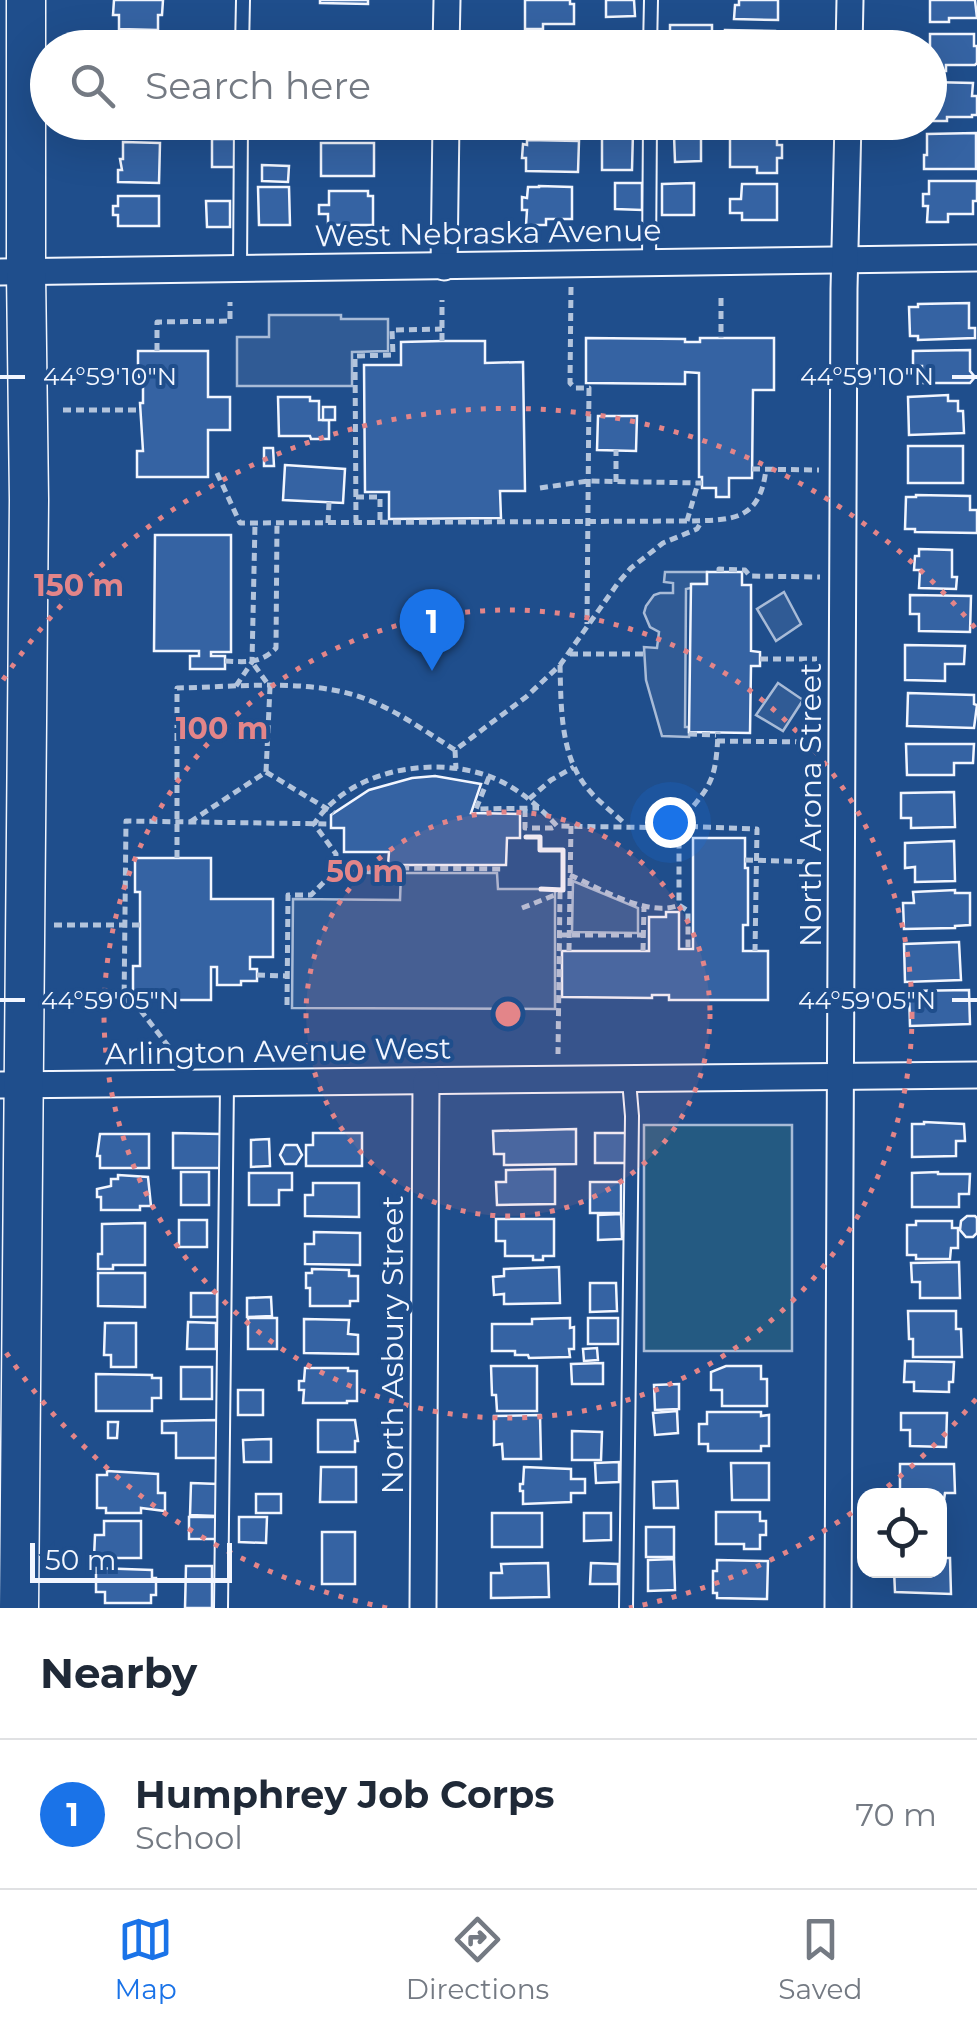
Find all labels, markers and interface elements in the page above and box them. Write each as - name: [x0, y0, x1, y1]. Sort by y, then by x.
- search box: [30, 30, 947, 140]
- icon: search: [65, 58, 120, 113]
- text: Search here: [145, 62, 371, 109]
- street label: West Nebraska Avenue: [314, 211, 662, 255]
- text: 44°59'10"N: [43, 361, 177, 391]
- text: 44°59'10"N: [800, 361, 934, 391]
- text: 150 m: [34, 567, 124, 604]
- pin: 1: [400, 588, 464, 671]
- street label: North Arona Street: [792, 663, 829, 947]
- text: 100 m: [176, 710, 268, 747]
- your location: [645, 797, 696, 848]
- text: 50 m: [326, 853, 404, 890]
- text: 44°59'05"N: [41, 985, 179, 1015]
- text: 44°59'05"N: [798, 985, 936, 1015]
- centre of rings: [490, 996, 526, 1032]
- street label: Arlington Avenue West: [104, 1029, 452, 1073]
- street label: North Asbury Street: [374, 1195, 411, 1495]
- map controls: [857, 1488, 947, 1578]
- button: locate: [857, 1488, 947, 1578]
- scale bar: [30, 1538, 232, 1582]
- text: 50 m: [45, 1543, 116, 1577]
- text: Nearby: [40, 1647, 197, 1699]
- text: Humphrey Job Corps: [135, 1771, 554, 1818]
- text: 1: [66, 1795, 79, 1834]
- text: 70 m: [855, 1795, 937, 1834]
- text: School: [135, 1818, 243, 1857]
- tab: Map: [115, 1912, 177, 2006]
- tab: Directions: [406, 1912, 549, 2006]
- tab: Saved: [778, 1912, 862, 2006]

